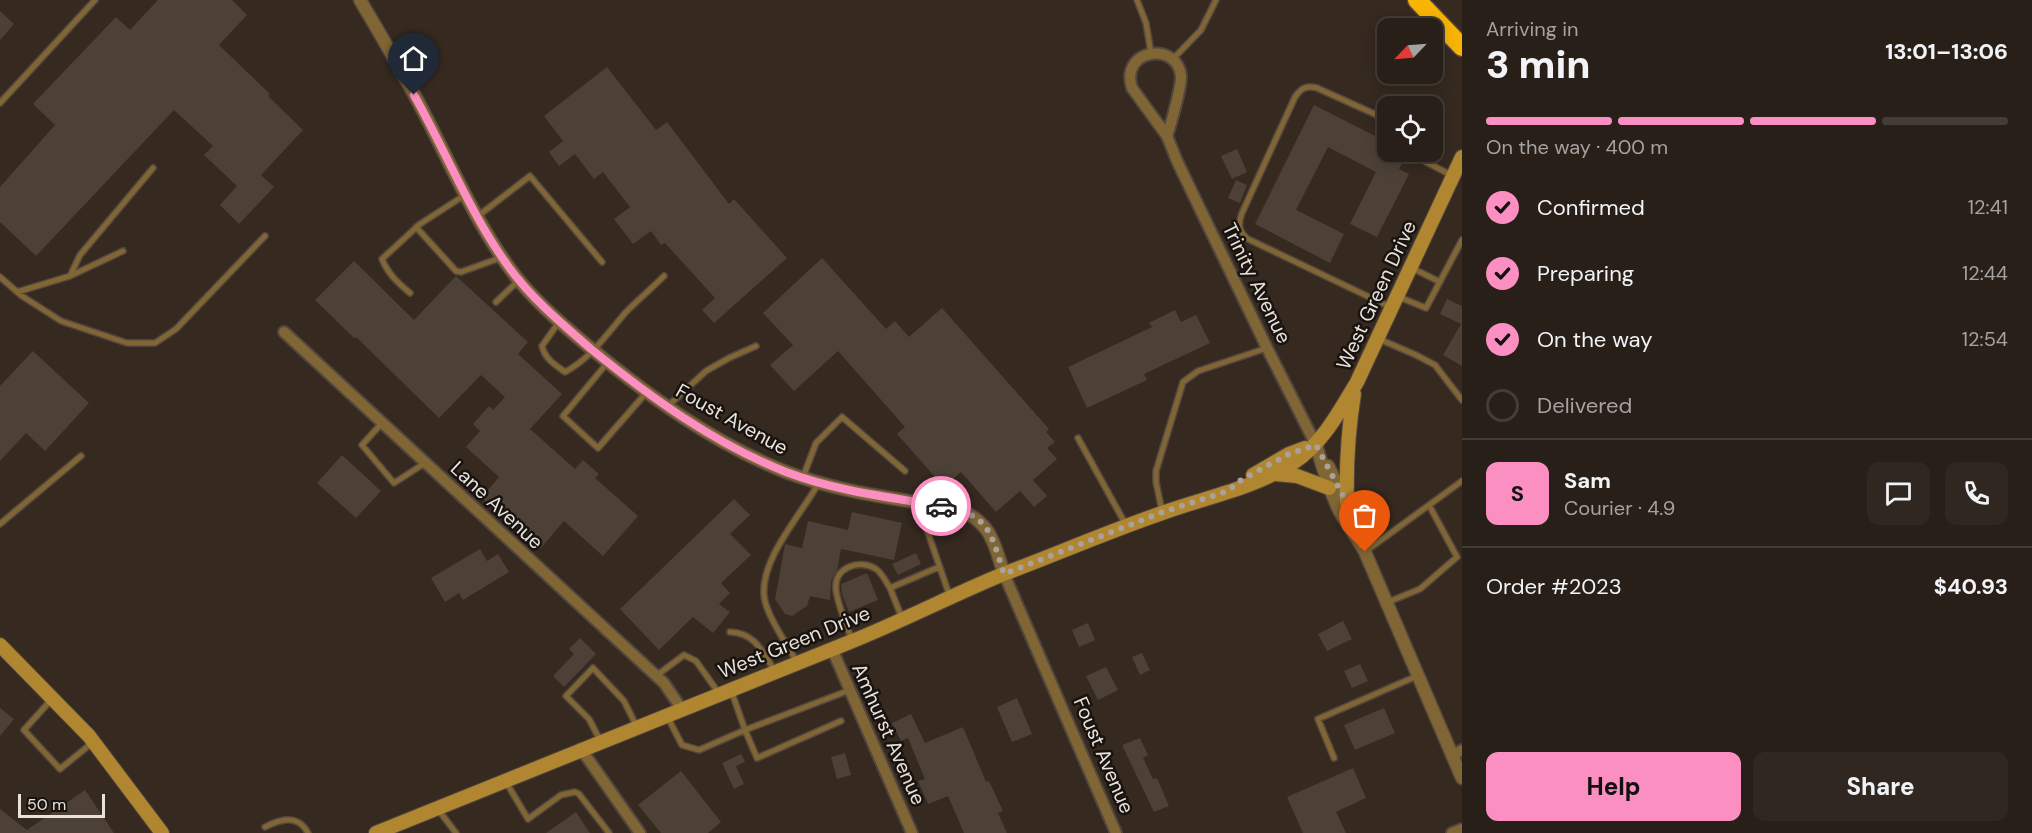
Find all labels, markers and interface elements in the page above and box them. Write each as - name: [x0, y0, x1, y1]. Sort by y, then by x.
- text: Arriving in: [1486, 16, 1578, 42]
- north arrow: [1377, 18, 1443, 84]
- map controls: [1377, 18, 1443, 162]
- pin: [388, 33, 439, 95]
- text: 13:01–13:06: [1885, 37, 2008, 66]
- text: 3 min: [1486, 39, 1591, 90]
- icon: home: [397, 42, 430, 75]
- button: locate: [1377, 96, 1443, 162]
- text: On the way · 400 m: [1486, 134, 1668, 160]
- icon: check: [1486, 191, 1519, 224]
- text: Confirmed: [1537, 193, 1645, 222]
- text: 12:41: [1968, 194, 2008, 220]
- street label: West Green Drive: [1330, 216, 1422, 374]
- street label: Trinity Avenue: [1217, 219, 1297, 347]
- icon: check: [1486, 257, 1519, 290]
- text: Preparing: [1537, 259, 1634, 288]
- text: 12:44: [1962, 260, 2008, 286]
- icon: check: [1486, 323, 1519, 356]
- text: On the way: [1537, 325, 1652, 354]
- text: 12:54: [1962, 326, 2008, 352]
- street label: Foust Avenue: [671, 377, 793, 461]
- text: Delivered: [1537, 391, 1632, 420]
- street label: Lane Avenue: [445, 455, 549, 555]
- button: chat: [1867, 462, 1930, 525]
- button: phone: [1945, 462, 2008, 525]
- text: Sam: [1564, 466, 1611, 495]
- courier: [911, 476, 971, 536]
- text: S: [1511, 479, 1524, 508]
- icon: car: [925, 490, 958, 523]
- pin: [1339, 490, 1390, 552]
- text: Courier · 4.9: [1564, 495, 1675, 521]
- icon: bag: [1348, 499, 1381, 532]
- text: Order #2023: [1486, 572, 1622, 601]
- text: $40.93: [1934, 572, 2008, 601]
- street label: West Green Drive: [714, 600, 874, 684]
- street label: Amhurst Avenue: [846, 659, 932, 809]
- street label: Foust Avenue: [1068, 693, 1140, 817]
- button: Help: [1486, 752, 1741, 821]
- button: Share: [1753, 752, 2008, 821]
- scale bar: [18, 791, 105, 818]
- text: 50 m: [27, 794, 66, 815]

